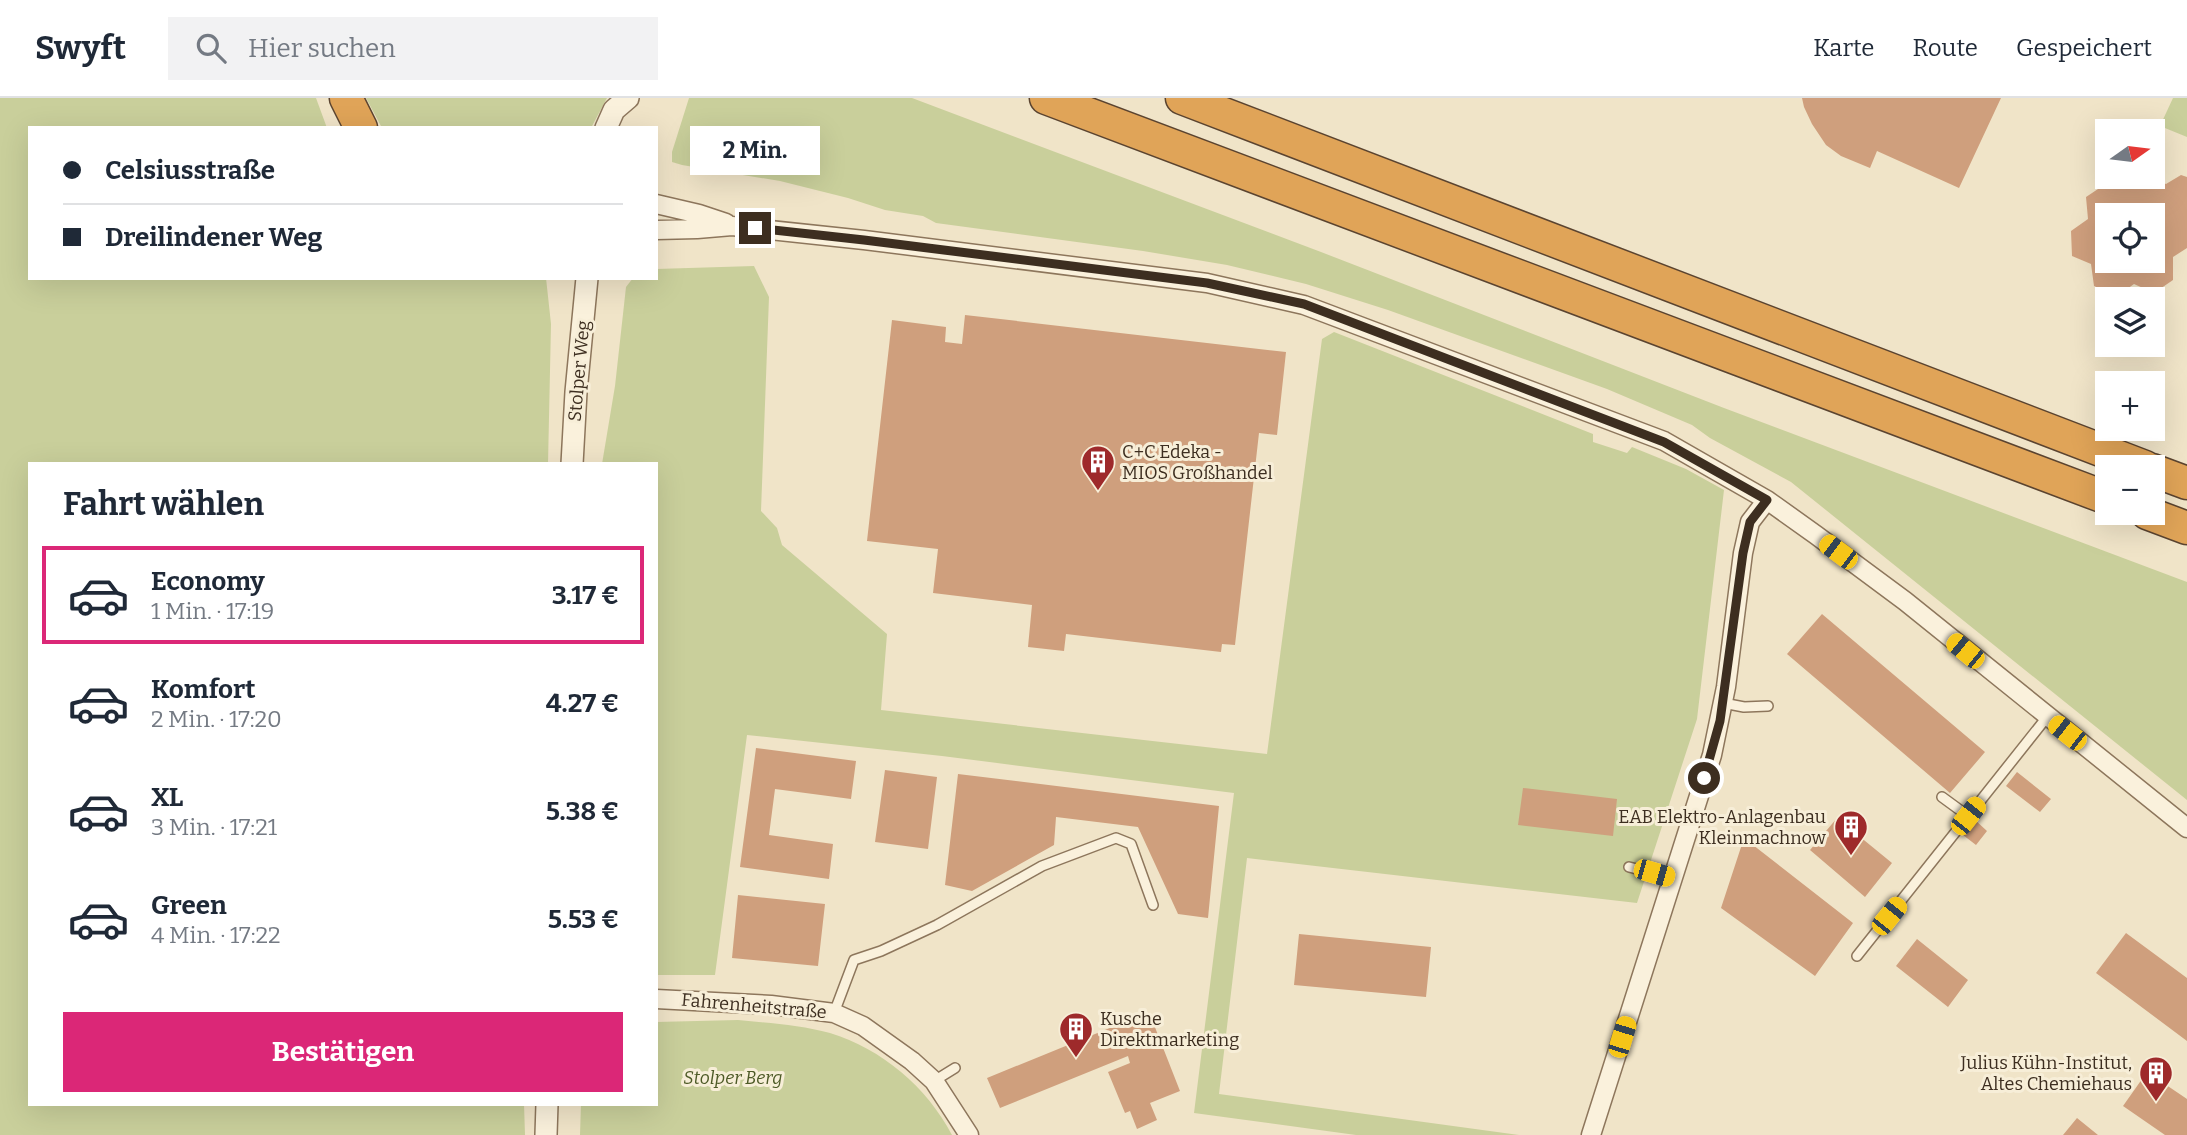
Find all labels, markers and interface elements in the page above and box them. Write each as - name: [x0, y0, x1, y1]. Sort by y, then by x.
- search box: [168, 17, 658, 80]
- text: Swyft: [35, 28, 126, 68]
- icon: search: [192, 29, 230, 67]
- text: Hier suchen: [248, 33, 396, 64]
- text: Karte: [1813, 34, 1875, 62]
- text: Route: [1913, 34, 1978, 62]
- text: Gespeichert: [2016, 34, 2152, 62]
- north arrow: [2095, 119, 2165, 189]
- map controls: [2095, 119, 2165, 525]
- callout: 2 Min.: [690, 127, 820, 176]
- text: 2 Min.: [723, 136, 787, 164]
- text: Celsiusstraße: [105, 155, 275, 186]
- button: locate: [2095, 203, 2165, 273]
- route end: [739, 212, 771, 244]
- text: Dreilindener Weg: [105, 222, 322, 253]
- button: layers: [2095, 287, 2165, 357]
- street label: Stolper Weg: [564, 319, 594, 423]
- button: +: [2095, 371, 2165, 441]
- place label: C+C Edeka - MIOS Großhandel: [1122, 441, 1273, 484]
- building icon: C+C Edeka - MIOS Großhandel: [1079, 443, 1117, 492]
- button: −: [2095, 455, 2165, 525]
- text: Fahrt wählen: [63, 485, 264, 523]
- car: [1815, 531, 1862, 573]
- icon: car: [67, 564, 130, 627]
- text: Economy: [151, 566, 265, 597]
- text: 3.17 €: [552, 580, 619, 611]
- text: 1 Min. · 17:19: [151, 597, 274, 625]
- car: [1943, 630, 1988, 672]
- icon: car: [67, 672, 130, 735]
- text: Komfort: [151, 674, 256, 705]
- text: 4.27 €: [546, 688, 619, 719]
- text: 2 Min. · 17:20: [151, 705, 282, 733]
- car: [2044, 712, 2091, 754]
- route start: [1688, 762, 1720, 794]
- icon: car: [67, 780, 130, 843]
- text: XL: [151, 782, 183, 813]
- car: [1947, 793, 1990, 839]
- text: 5.38 €: [546, 796, 619, 827]
- place label: EAB Elektro-Anlagenbau Kleinmachnow: [1618, 806, 1827, 849]
- building icon: EAB Elektro-Anlagenbau Kleinmachnow: [1832, 808, 1870, 857]
- text: 3 Min. · 17:21: [151, 813, 277, 841]
- car: [1631, 857, 1678, 889]
- icon: car: [67, 888, 130, 951]
- text: Green: [151, 890, 227, 921]
- car: [1868, 893, 1911, 939]
- text: 5.53 €: [548, 904, 619, 935]
- text: 4 Min. · 17:22: [151, 921, 281, 949]
- street label: Fahrenheitstraße: [680, 989, 828, 1023]
- place label: Kusche Direktmarketing: [1100, 1008, 1239, 1051]
- building icon: Kusche Direktmarketing: [1057, 1010, 1095, 1059]
- button: Bestätigen: [63, 1012, 623, 1092]
- car: [1606, 1014, 1639, 1060]
- place label: Julius Kühn-Institut, Altes Chemiehaus: [1960, 1052, 2132, 1095]
- building icon: Julius Kühn-Institut, Altes Chemiehaus: [2137, 1054, 2175, 1103]
- park label: Stolper Berg: [683, 1067, 783, 1089]

